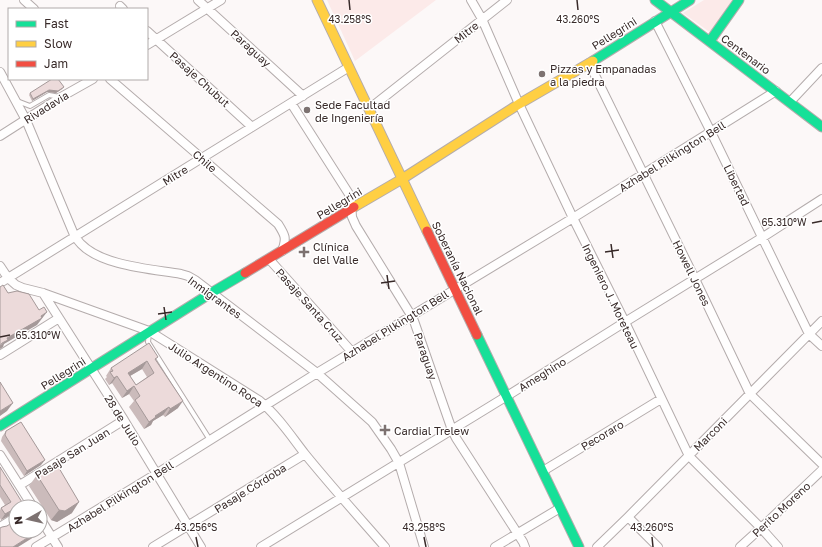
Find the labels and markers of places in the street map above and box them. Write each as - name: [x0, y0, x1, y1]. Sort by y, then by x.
- place label: Pizzas y Empanadas a la piedra: [550, 62, 657, 88]
- marker: Pizzas y Empanadas a la piedra: [537, 69, 547, 79]
- place label: Sede Facultad de Ingeniería: [315, 98, 390, 124]
- marker: Sede Facultad de Ingeniería: [302, 105, 312, 115]
- place label: Clínica del Valle: [313, 240, 359, 266]
- marker: Clínica del Valle: [298, 246, 310, 258]
- marker: Cardial Trelew: [379, 424, 391, 436]
- place label: Cardial Trelew: [394, 424, 469, 437]

